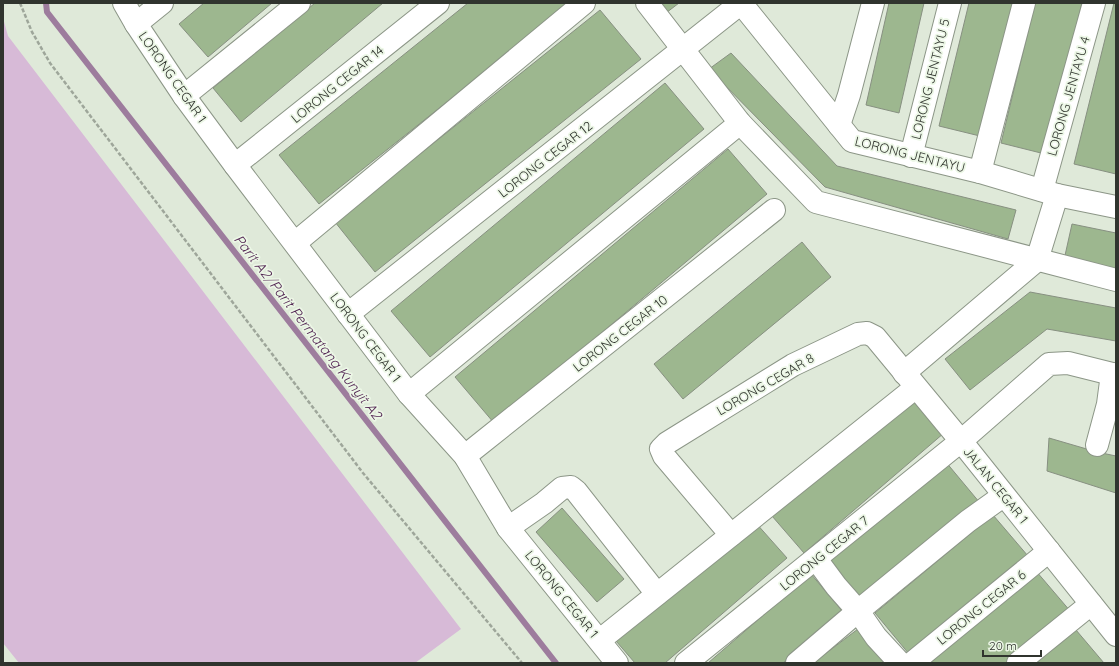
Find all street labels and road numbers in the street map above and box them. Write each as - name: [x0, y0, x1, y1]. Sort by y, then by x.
- street label: LORONG JENTAYU 5: [907, 17, 953, 141]
- street label: LORONG CEGAR 1: [136, 28, 210, 126]
- street label: LORONG JENTAYU 4: [1043, 34, 1093, 158]
- street label: LORONG CEGAR 14: [288, 42, 387, 126]
- street label: LORONG CEGAR 12: [495, 117, 595, 201]
- street label: LORONG JENTAYU: [853, 133, 967, 175]
- street label: LORONG CEGAR 1: [327, 289, 405, 385]
- street label: LORONG CEGAR 10: [570, 291, 671, 375]
- street label: LORONG CEGAR 8: [713, 350, 817, 418]
- street label: JALAN CEGAR 1: [960, 443, 1032, 527]
- street label: LORONG CEGAR 7: [776, 512, 872, 594]
- street label: LORONG CEGAR 1: [522, 547, 602, 641]
- street label: LORONG CEGAR 6: [933, 566, 1029, 648]

